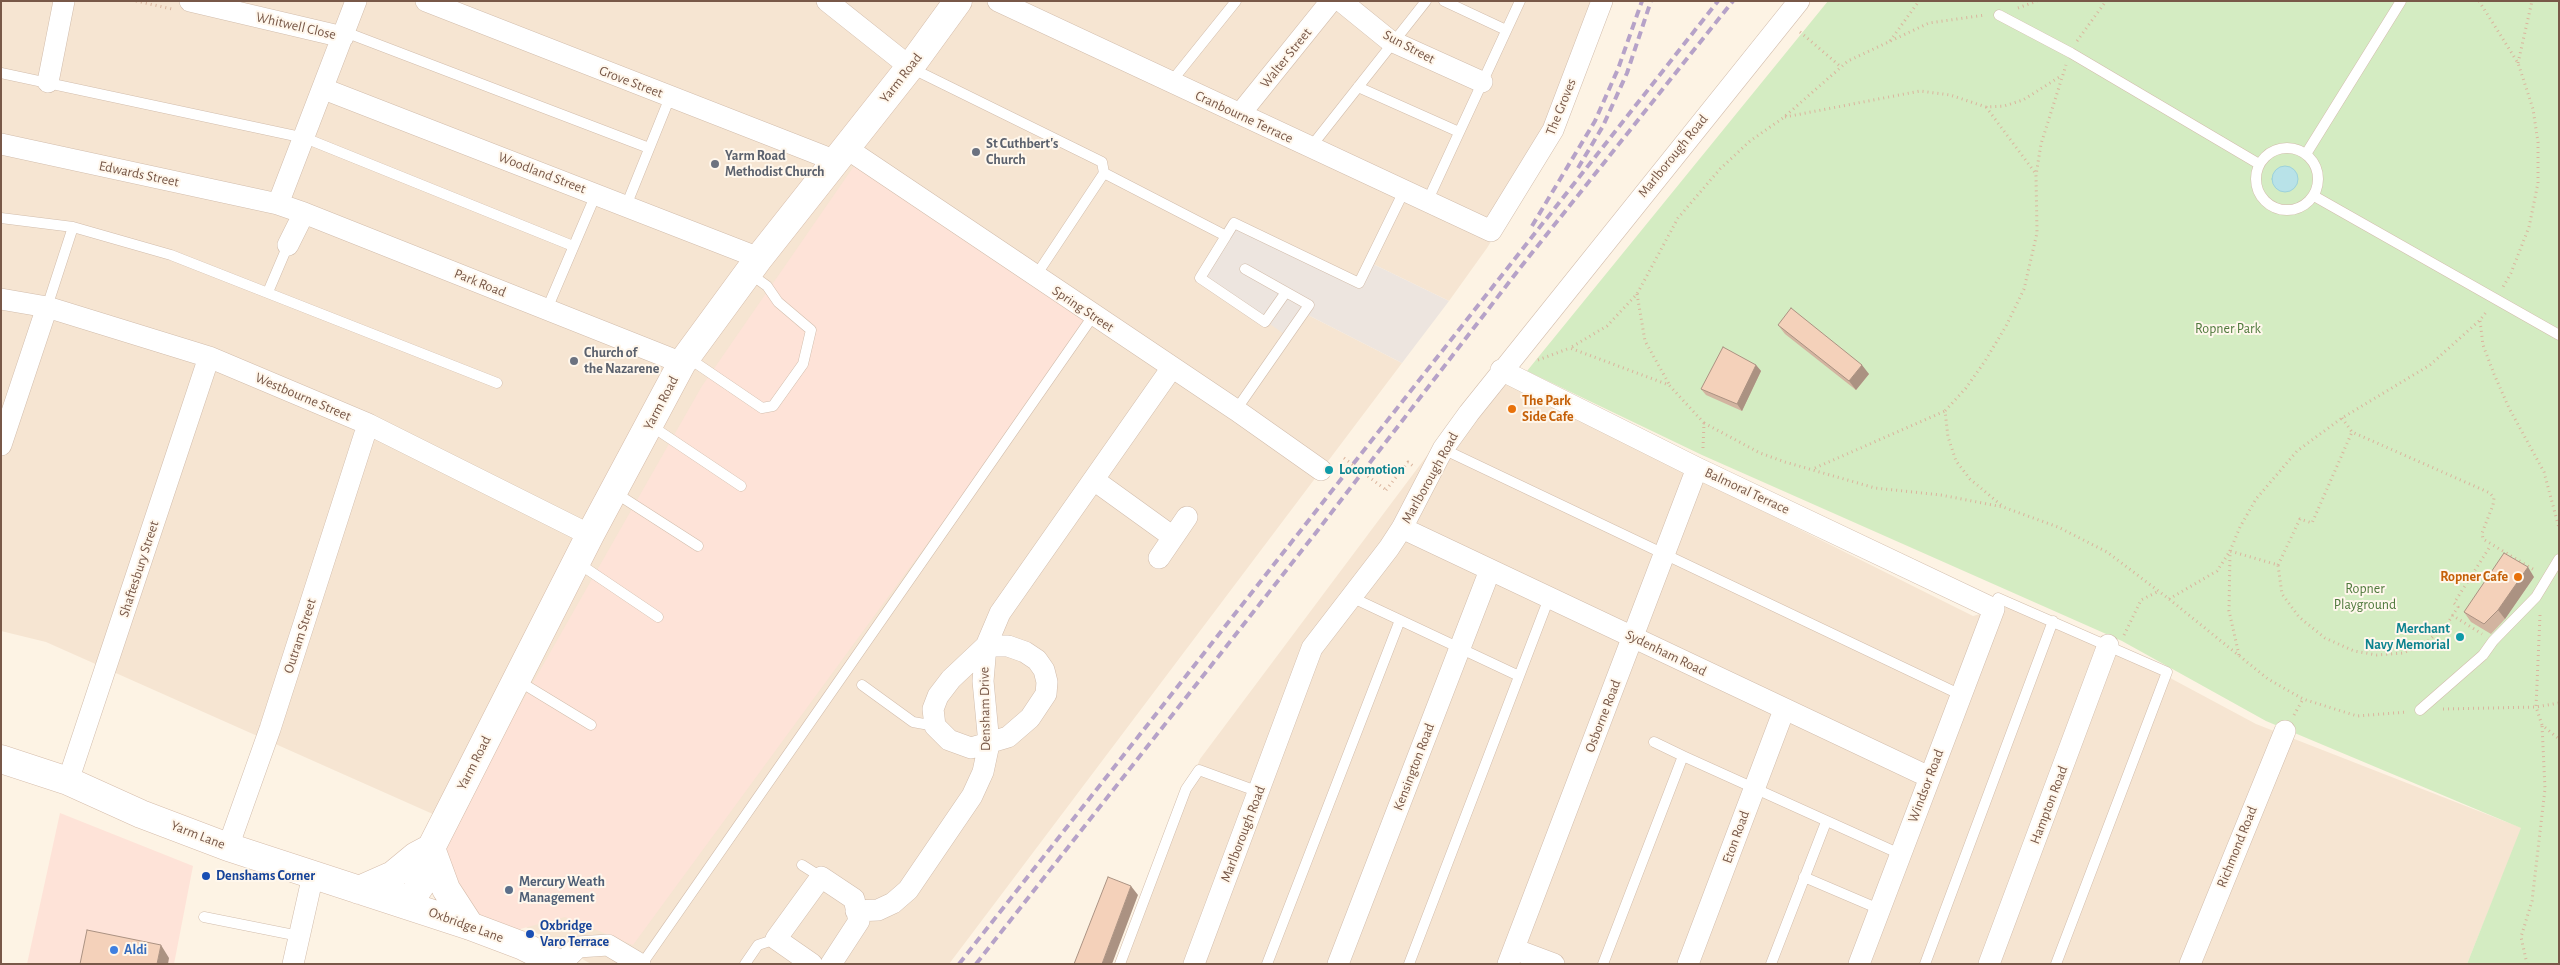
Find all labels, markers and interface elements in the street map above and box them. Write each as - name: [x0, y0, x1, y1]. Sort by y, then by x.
- street label: Whitwell Close: [254, 9, 338, 43]
- street label: Walter Street: [1257, 25, 1315, 91]
- street label: Sun Street: [1380, 26, 1438, 68]
- street label: Yarm Road: [876, 50, 926, 106]
- street label: Grove Street: [597, 62, 665, 102]
- street label: The Groves: [1542, 76, 1580, 138]
- street label: Cranbourne Terrace: [1192, 87, 1296, 147]
- street label: Marlborough Road: [1634, 111, 1712, 201]
- place label: St Cuthbert's Church: [986, 136, 1058, 168]
- marker: St Cuthbert's Church: [970, 146, 982, 158]
- place label: Yarm Road Methodist Church: [725, 148, 825, 180]
- street label: Woodland Street: [496, 149, 588, 197]
- street label: Edwards Street: [97, 157, 181, 191]
- marker: Yarm Road Methodist Church: [709, 158, 721, 170]
- street label: Park Road: [452, 265, 508, 301]
- street label: Spring Street: [1049, 282, 1117, 336]
- park label: Ropner Park: [2195, 321, 2261, 337]
- place label: Church of the Nazarene: [584, 345, 659, 378]
- marker: Church of the Nazarene: [568, 355, 580, 367]
- street label: Westbourne Street: [253, 369, 353, 425]
- street label: Yarm Road: [640, 373, 682, 433]
- place label: The Park Side Cafe: [1522, 393, 1574, 426]
- marker: The Park Side Cafe: [1506, 403, 1518, 415]
- street label: Marlborough Road: [1398, 429, 1462, 527]
- place label: Locomotion: [1339, 462, 1405, 478]
- marker: Locomotion: [1323, 464, 1335, 476]
- street label: Balmoral Terrace: [1702, 464, 1792, 518]
- street label: Shaftesbury Street: [115, 519, 163, 619]
- place label: Ropner Cafe: [2440, 569, 2508, 585]
- marker: Ropner Cafe: [2512, 571, 2524, 583]
- park label: Ropner Playground: [2334, 581, 2396, 614]
- street label: Outram Street: [280, 596, 320, 676]
- place label: Merchant Navy Memorial: [2365, 621, 2450, 654]
- street label: Sydenham Road: [1623, 626, 1709, 680]
- marker: Merchant Navy Memorial: [2454, 631, 2466, 643]
- street label: Densham Drive: [976, 667, 994, 751]
- street label: Osborne Road: [1581, 677, 1625, 755]
- street label: Kensington Road: [1390, 721, 1438, 813]
- street label: Yarm Road: [453, 733, 495, 793]
- street label: Windsor Road: [1904, 747, 1948, 825]
- street label: Hampton Road: [2026, 764, 2072, 846]
- street label: Marlborough Road: [1217, 783, 1269, 885]
- street label: Richmond Road: [2213, 804, 2261, 890]
- street label: Eton Road: [1719, 808, 1753, 866]
- street label: Yarm Lane: [169, 817, 227, 853]
- place label: Denshams Corner: [216, 868, 315, 884]
- marker: Denshams Corner: [200, 870, 212, 882]
- place label: Mercury Weath Management: [519, 874, 605, 906]
- marker: Mercury Weath Management: [503, 884, 515, 896]
- street label: Oxbridge Lane: [426, 904, 506, 946]
- place label: Oxbridge Varo Terrace: [540, 918, 609, 950]
- marker: Oxbridge Varo Terrace: [524, 928, 536, 940]
- place label: Aldi: [124, 942, 147, 958]
- marker: Aldi: [108, 944, 120, 956]

